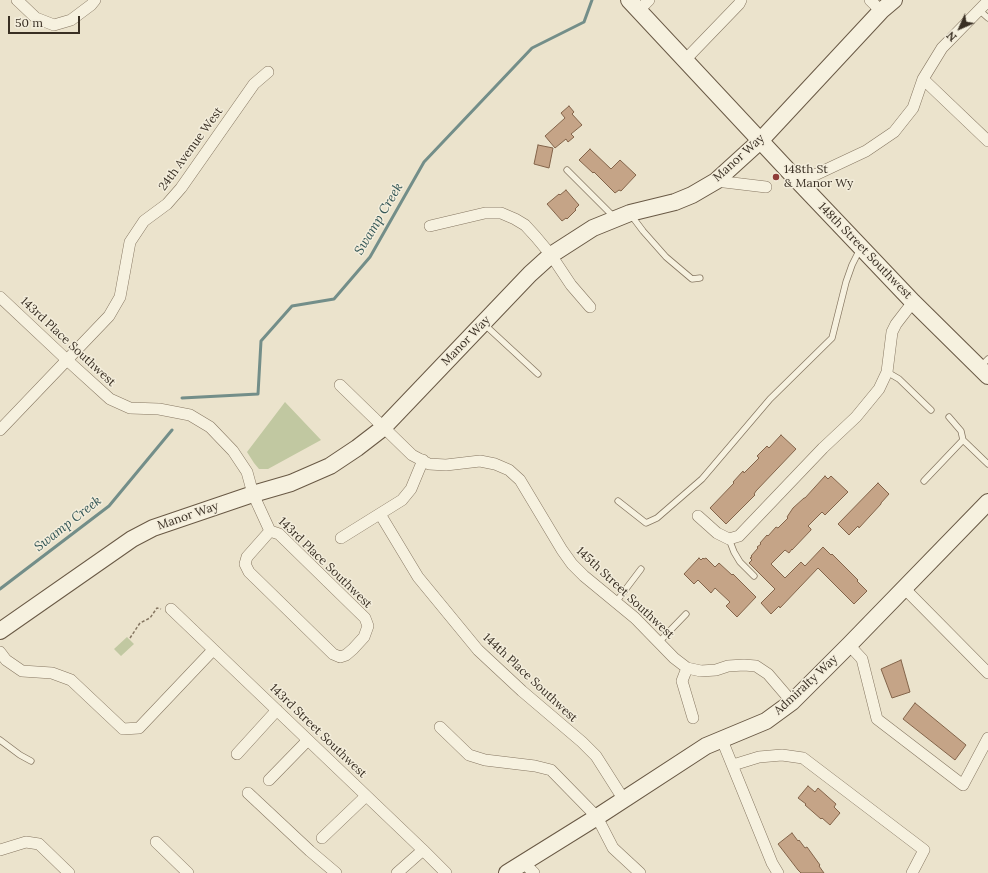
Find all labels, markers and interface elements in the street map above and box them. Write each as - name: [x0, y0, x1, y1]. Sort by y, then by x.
- scale bar: [10, 8, 82, 34]
- north arrow: [940, 8, 980, 48]
- text: 50 m: [15, 15, 43, 30]
- text: N: [944, 29, 959, 44]
- street label: 24th Avenue West: [156, 104, 226, 194]
- street label: Manor Way: [710, 131, 768, 185]
- place label: 148th St & Manor Wy: [784, 163, 853, 191]
- marker: 148th St & Manor Wy: [771, 172, 781, 182]
- water label: Swamp Creek: [351, 180, 407, 258]
- street label: 148th Street Southwest: [815, 200, 915, 302]
- street label: 143rd Place Southwest: [18, 294, 118, 390]
- street label: Manor Way: [439, 313, 493, 369]
- water label: Swamp Creek: [31, 493, 105, 555]
- street label: Manor Way: [156, 499, 220, 533]
- street label: 143rd Place Southwest: [275, 515, 375, 611]
- street label: 145th Street Southwest: [573, 544, 677, 642]
- street label: 144th Place Southwest: [480, 630, 580, 726]
- street label: Admiralty Way: [771, 652, 841, 718]
- street label: 143rd Street Southwest: [267, 681, 369, 781]

